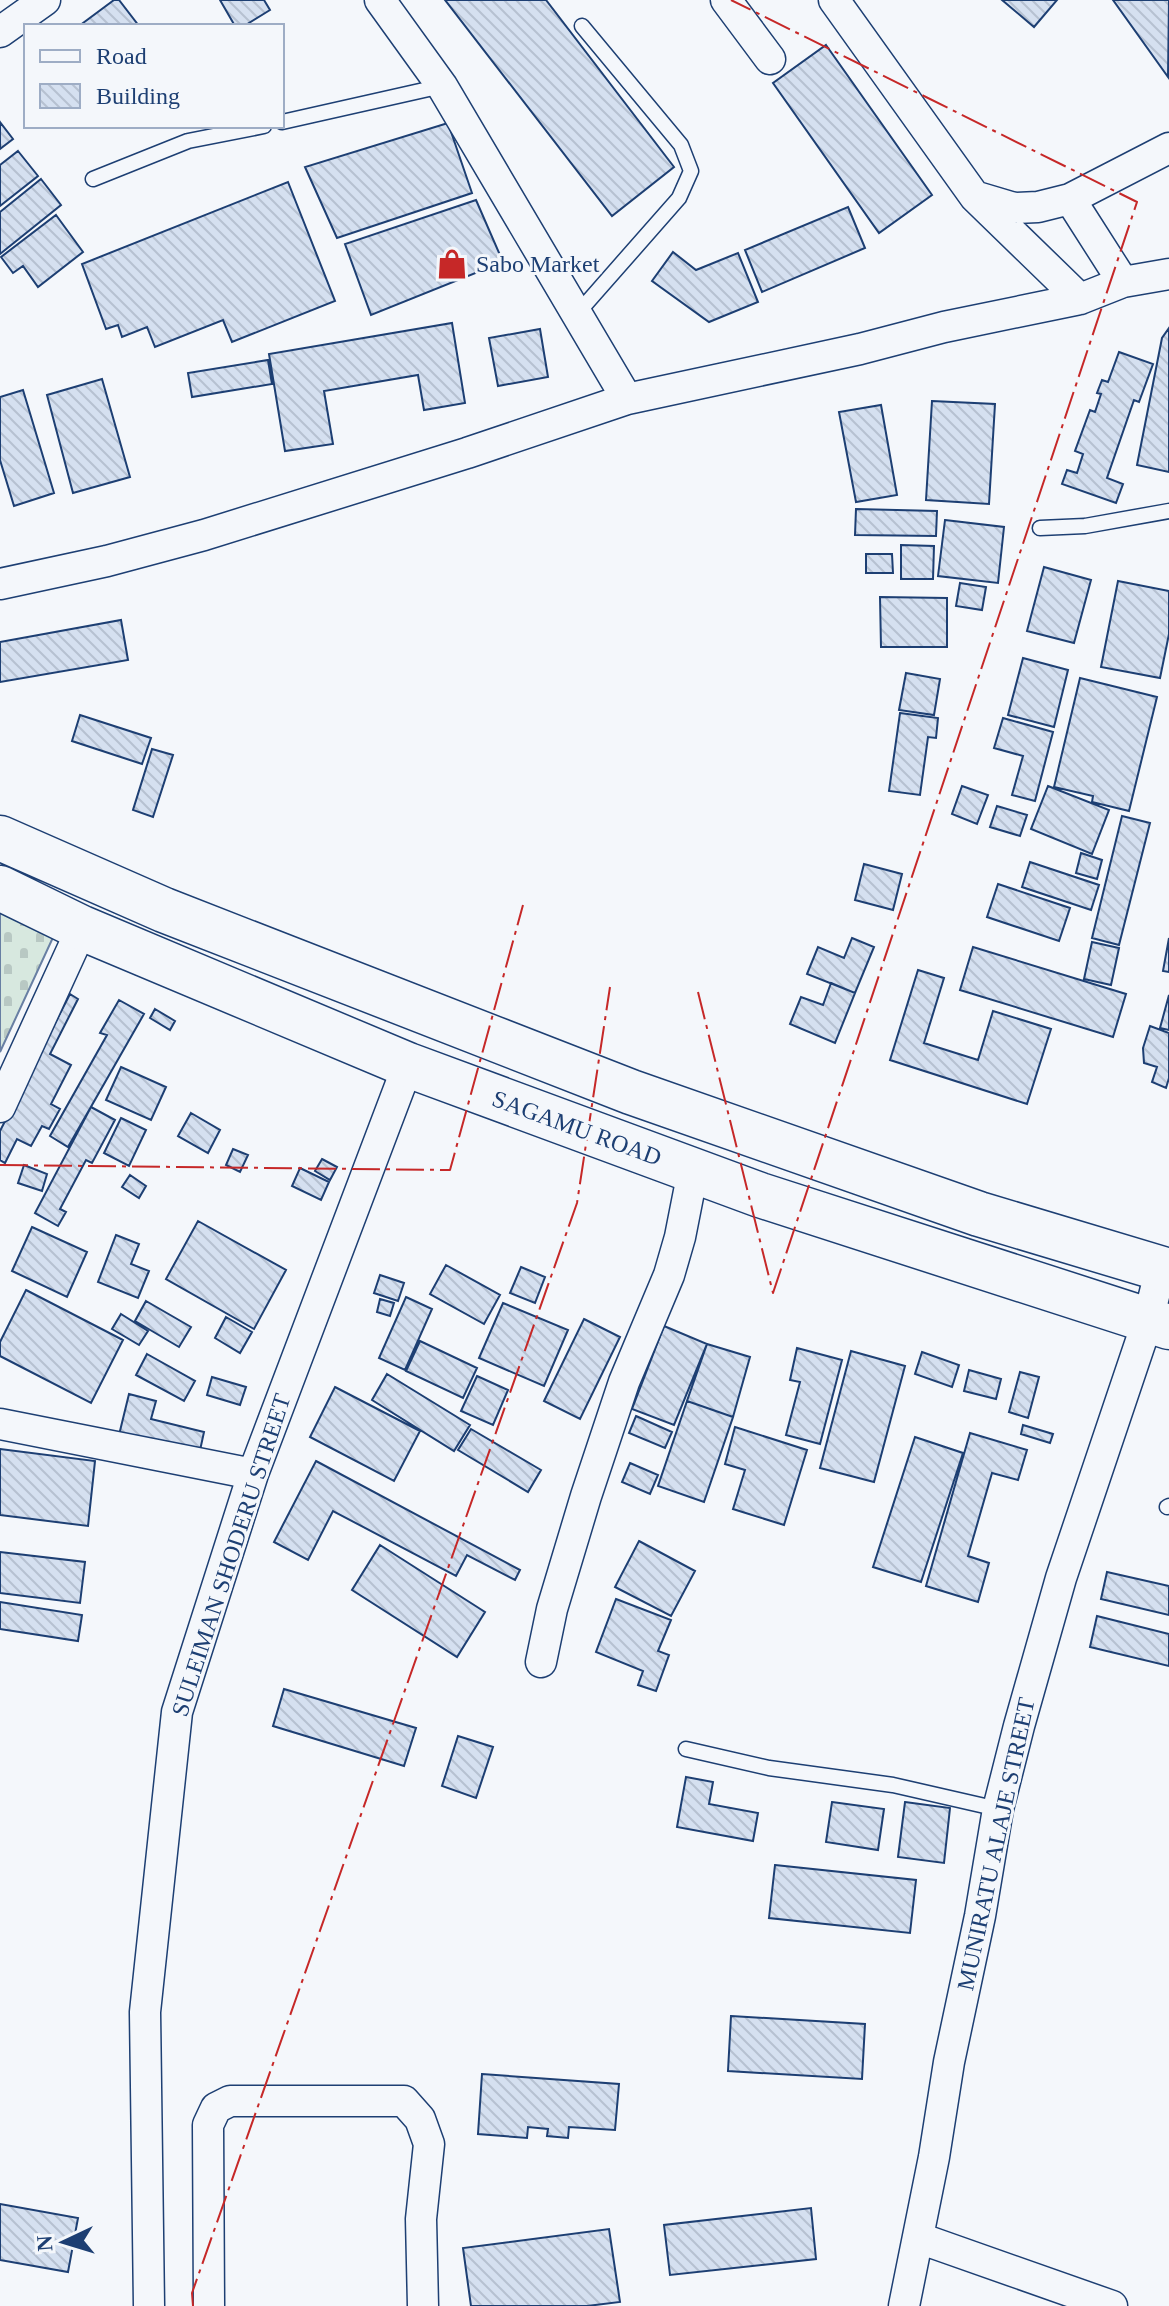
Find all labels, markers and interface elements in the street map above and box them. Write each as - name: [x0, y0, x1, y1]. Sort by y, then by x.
- legend: [24, 24, 284, 128]
- text: Road: [96, 43, 147, 69]
- text: Building: [96, 83, 180, 109]
- shop icon: Sabo Market: [435, 247, 469, 281]
- place label: Sabo Market: [476, 251, 600, 277]
- street label: SAGAMU ROAD: [489, 1085, 665, 1171]
- street label: SULEIMAN SHODERU STREET: [167, 1390, 296, 1719]
- street label: MUNIRATU ALAJE STREET: [952, 1695, 1040, 1993]
- north arrow: [24, 2202, 104, 2282]
- text: N: [32, 2234, 58, 2252]

